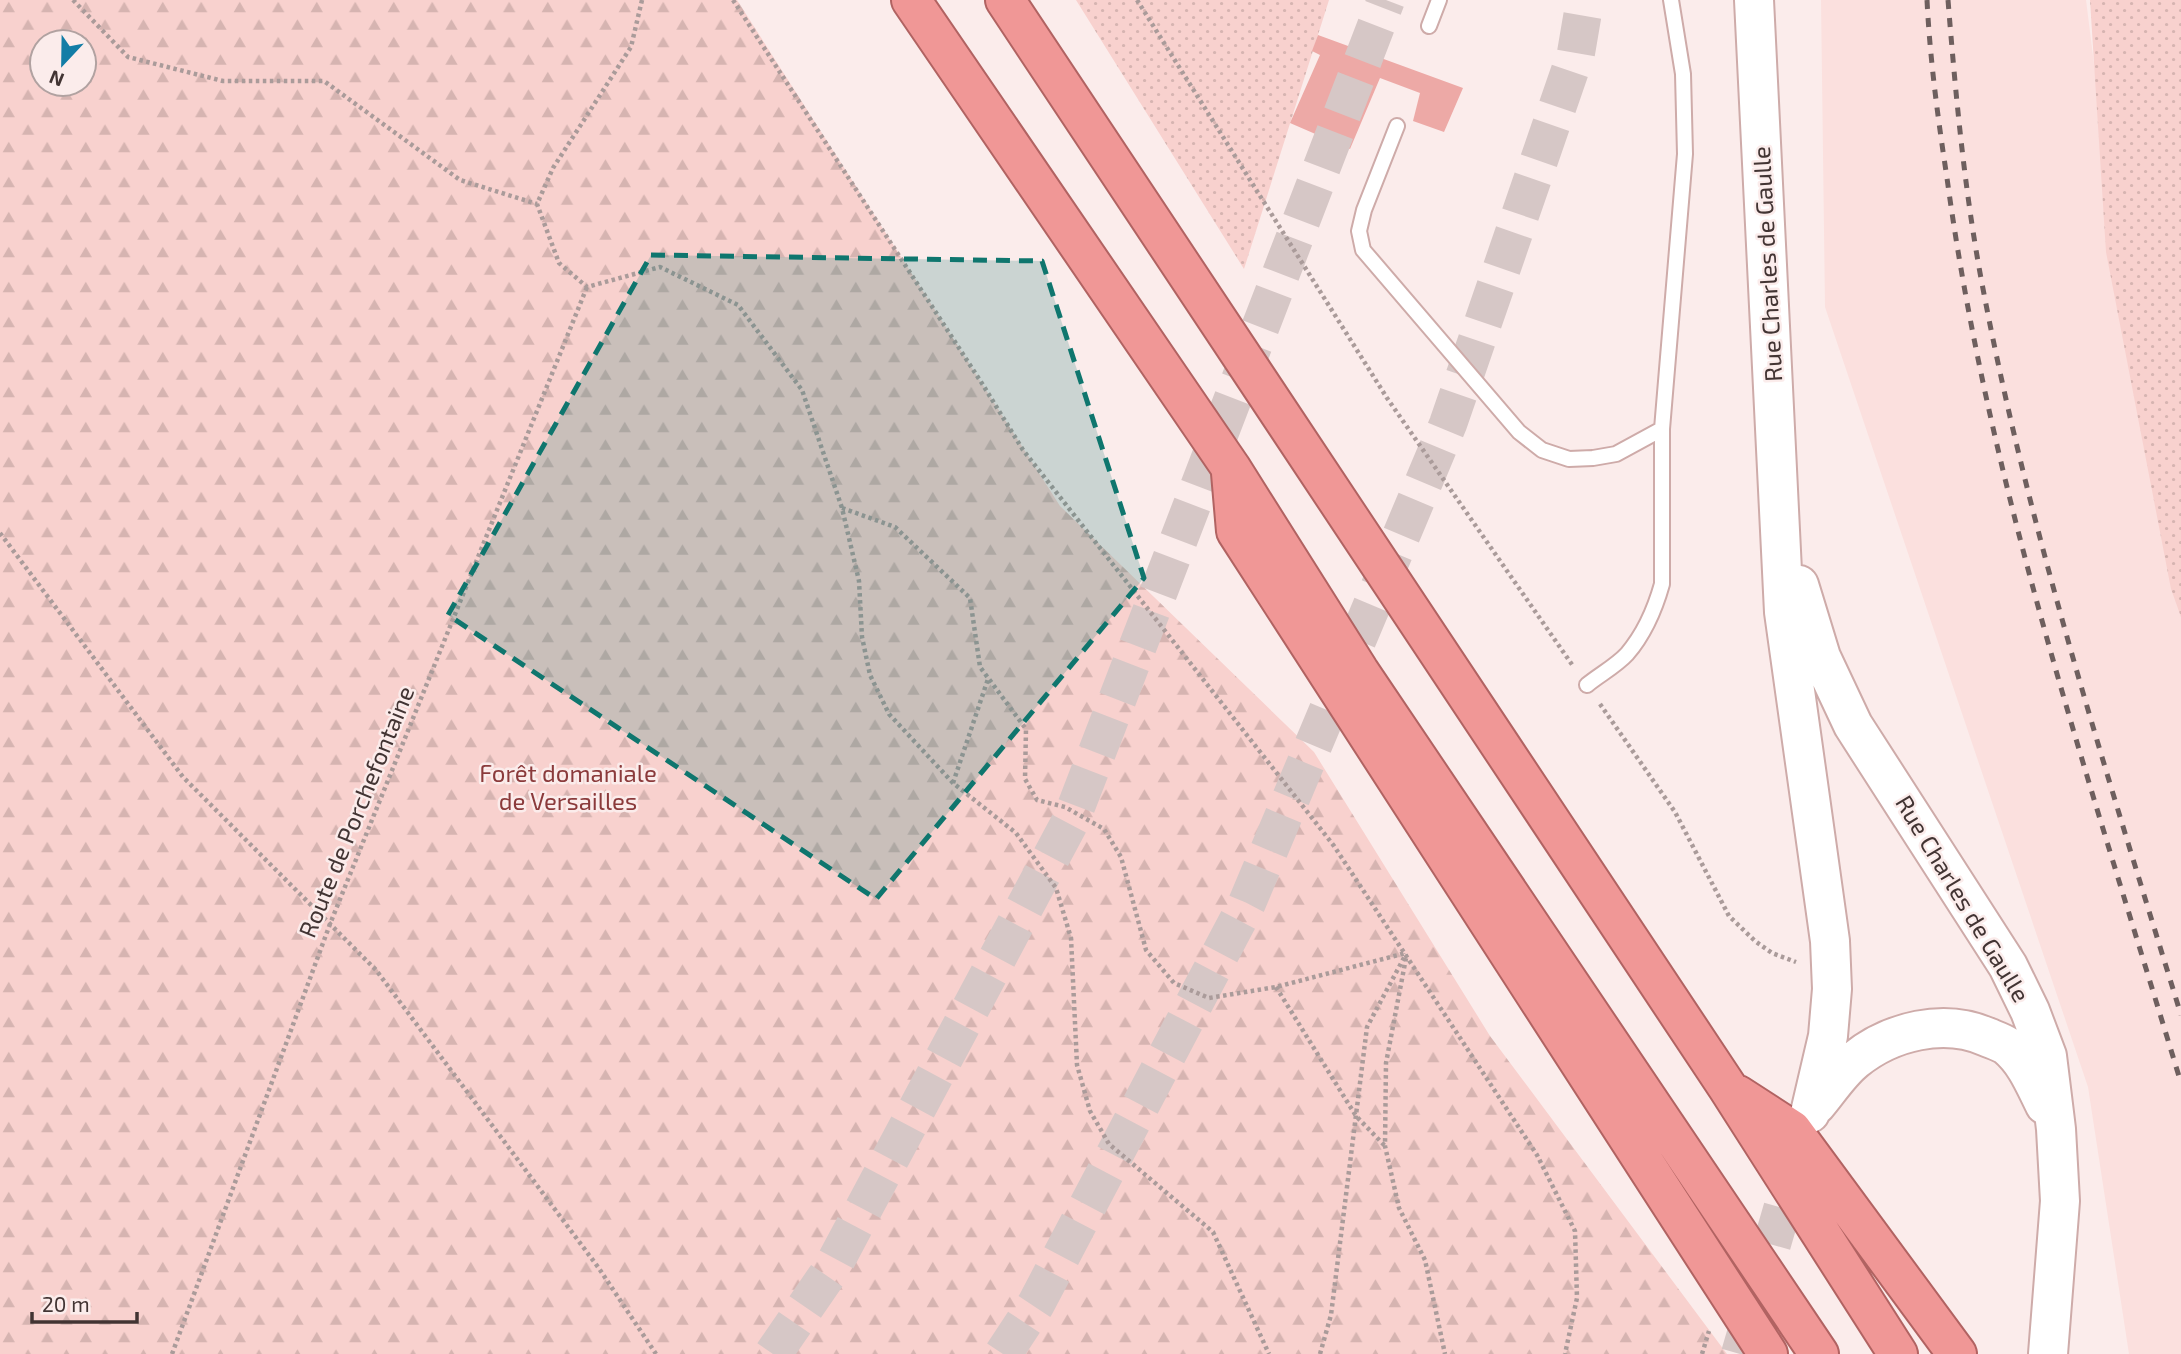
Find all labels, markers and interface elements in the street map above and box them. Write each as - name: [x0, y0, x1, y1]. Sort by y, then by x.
- north arrow: [28, 28, 98, 98]
- text: N: [46, 66, 67, 92]
- street label: Rue Charles de Gaulle: [1746, 146, 1787, 383]
- street label: Route de Porchefontaine: [292, 682, 419, 941]
- park label: Forêt domaniale de Versailles: [479, 758, 657, 815]
- street label: Rue Charles de Gaulle: [1890, 790, 2036, 1007]
- scale bar: [32, 1280, 136, 1324]
- text: 20 m: [42, 1291, 90, 1316]

